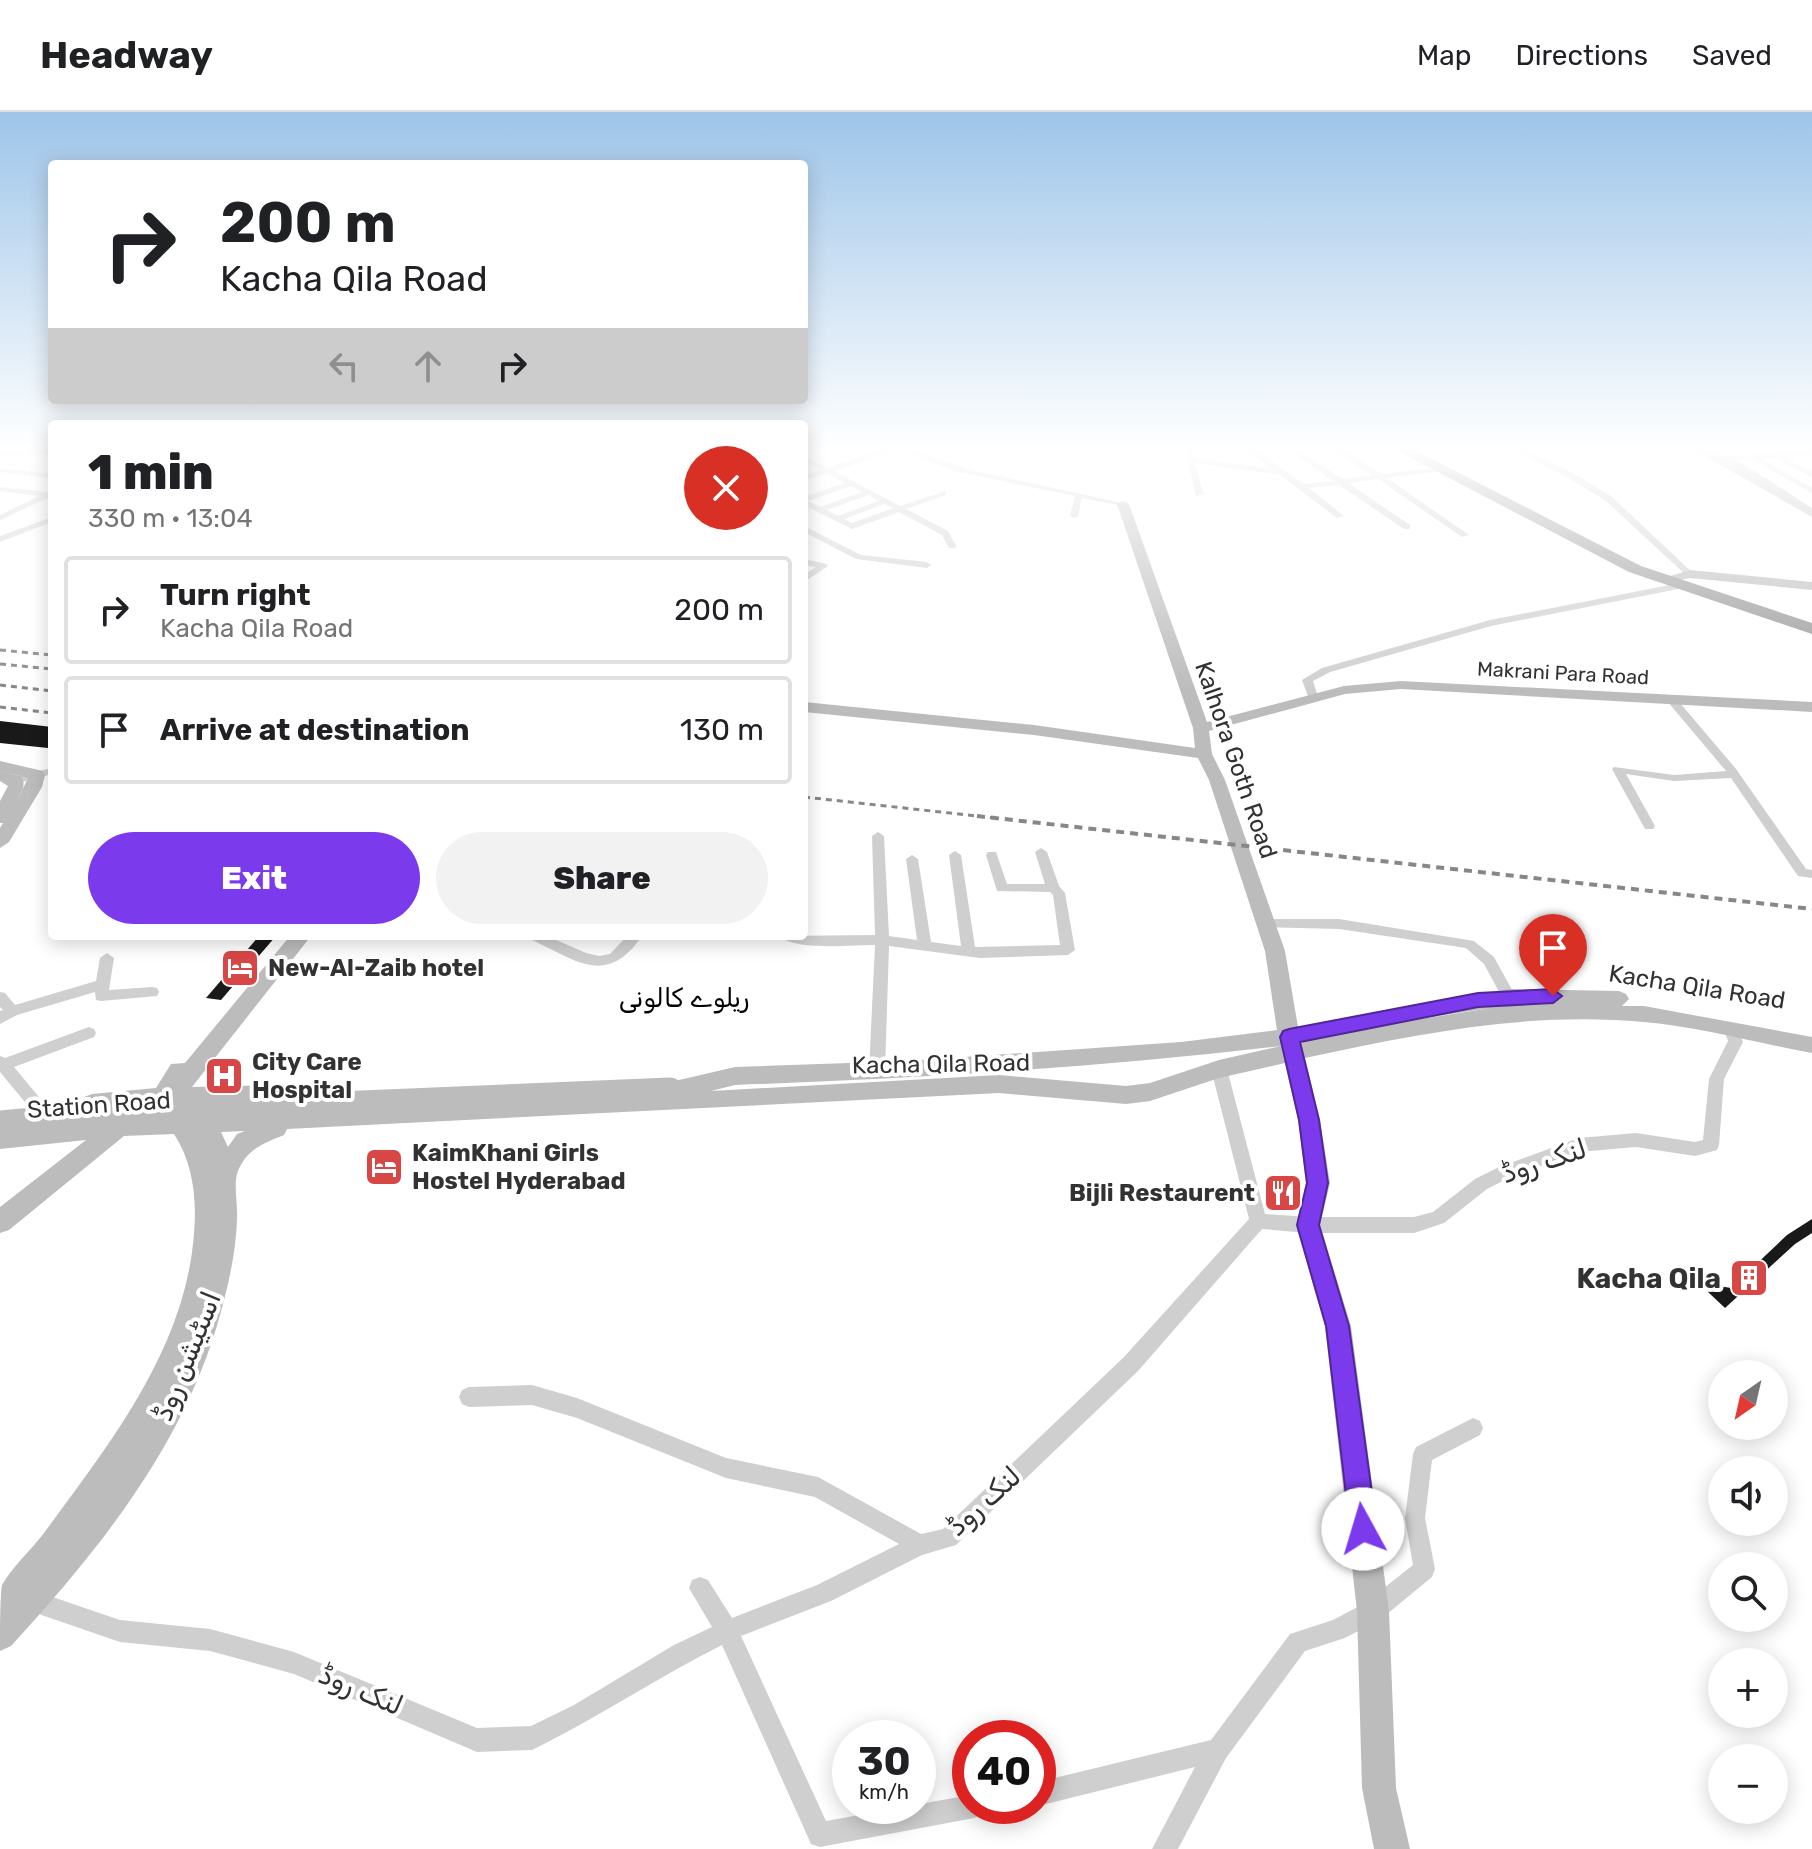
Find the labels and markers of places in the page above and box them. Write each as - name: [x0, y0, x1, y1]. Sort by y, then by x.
- pin: [1519, 914, 1587, 996]
- hotel icon: New-Al-Zaib hotel: [219, 947, 261, 989]
- place label: New-Al-Zaib hotel: [268, 954, 484, 982]
- place label: City Care Hospital: [252, 1048, 362, 1104]
- hospital icon: City Care Hospital: [203, 1055, 245, 1097]
- place label: KaimKhani Girls Hostel Hyderabad: [412, 1139, 626, 1195]
- hotel icon: KaimKhani Girls Hostel Hyderabad: [363, 1146, 405, 1188]
- restaurant icon: Bijli Restaurent: [1262, 1172, 1304, 1214]
- place label: Bijli Restaurent: [1069, 1179, 1255, 1207]
- building icon: Kacha Qila: [1728, 1257, 1770, 1299]
- place label: Kacha Qila: [1576, 1262, 1721, 1295]

